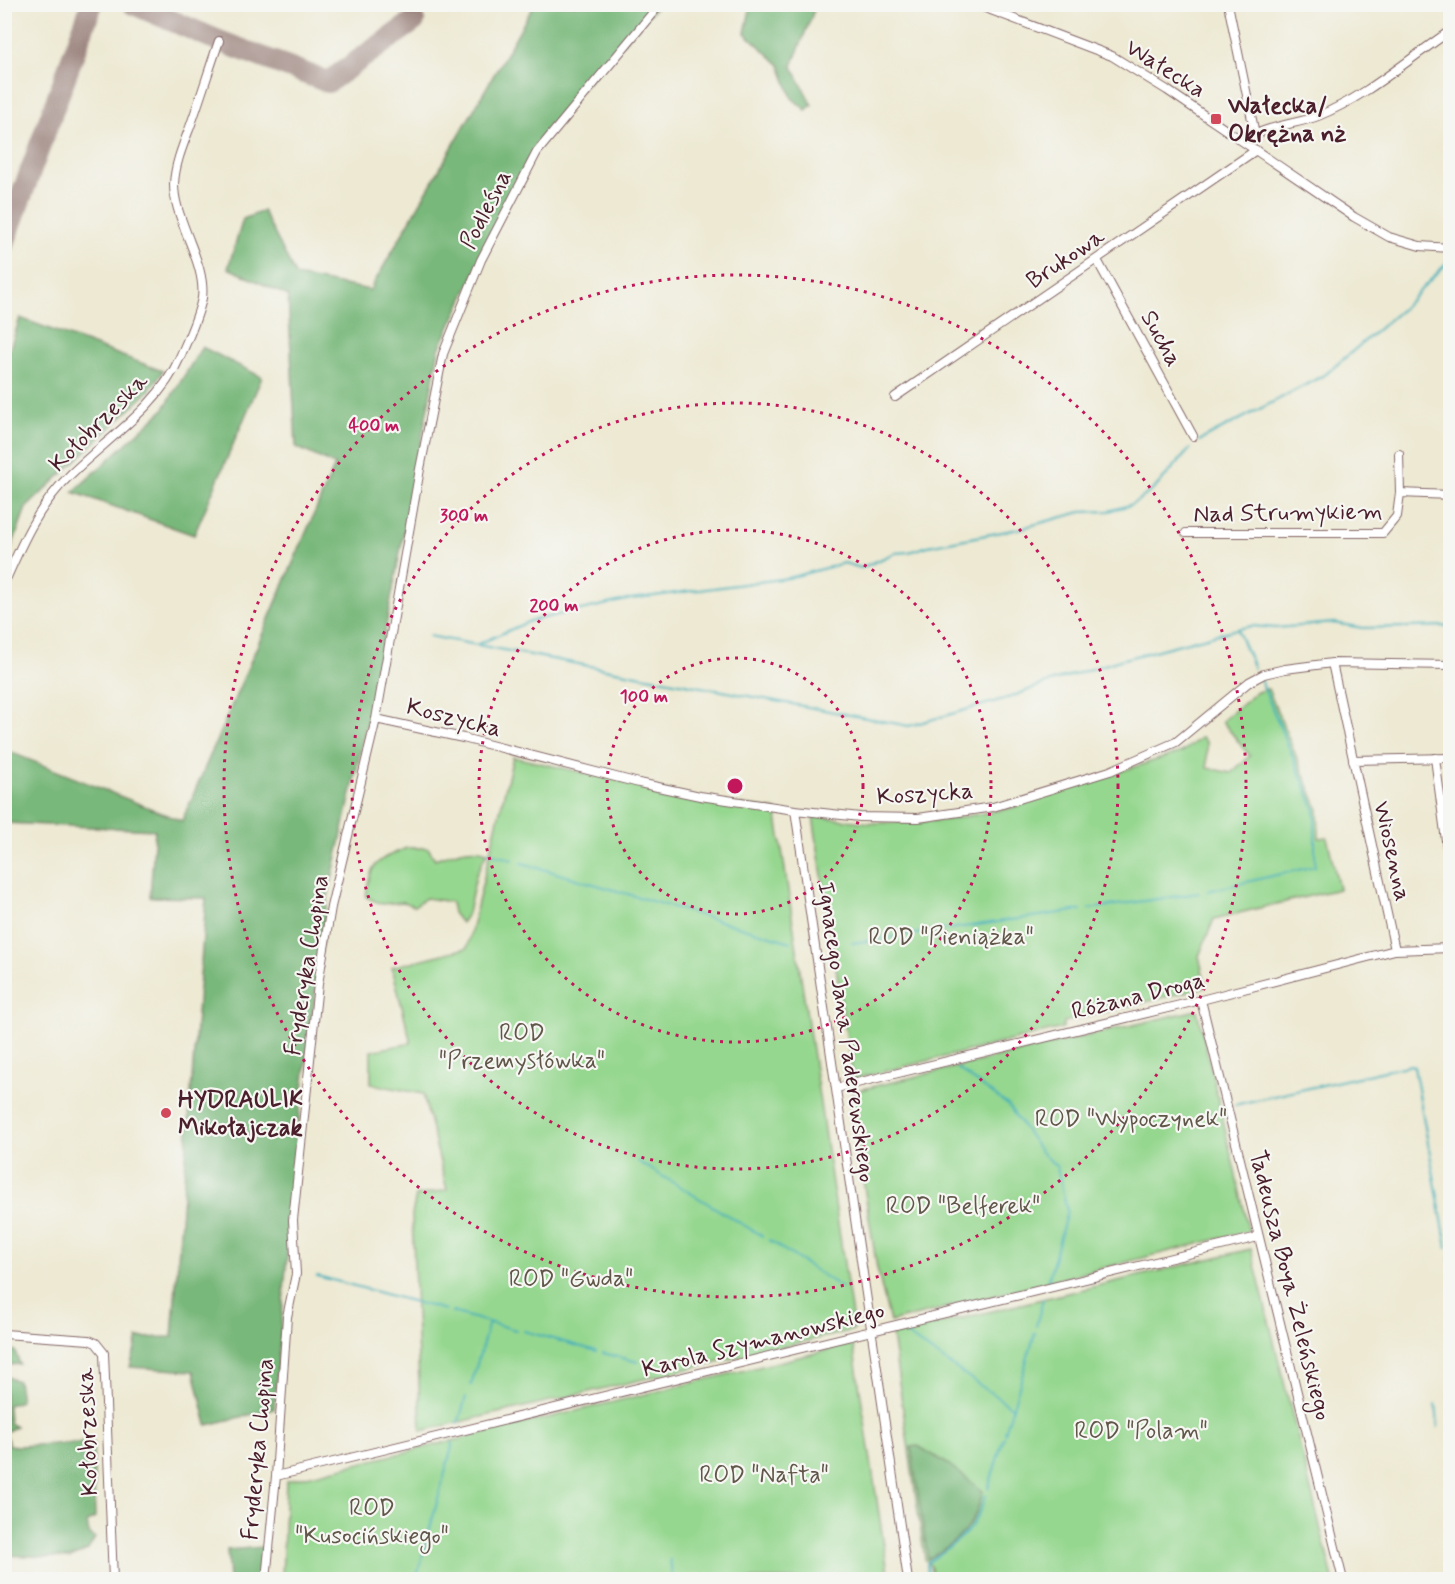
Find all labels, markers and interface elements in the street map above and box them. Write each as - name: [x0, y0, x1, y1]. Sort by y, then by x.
- street label: Wałecka: [1119, 33, 1211, 106]
- place label: Wałecka/ Okrężna nż: [1227, 91, 1347, 150]
- marker: Wałecka/ Okrężna nż: [1209, 112, 1223, 126]
- street label: Podleśna: [453, 165, 519, 255]
- street label: Brukowa: [1021, 221, 1111, 297]
- street label: Sucha: [1133, 305, 1189, 372]
- street label: Kołobrzeska: [43, 366, 156, 479]
- text: 400 m: [349, 414, 399, 438]
- street label: Nad Strumykiem: [1193, 496, 1383, 531]
- text: 300 m: [440, 504, 488, 528]
- text: 200 m: [529, 594, 579, 618]
- text: 100 m: [620, 685, 668, 709]
- street label: Koszycka: [403, 692, 504, 745]
- centre of rings: [725, 776, 745, 796]
- street label: Koszycka: [876, 776, 974, 813]
- street label: Wiosenna: [1365, 798, 1418, 904]
- street label: Fryderyka Chopina: [278, 873, 337, 1058]
- street label: Ignacego Jana Paderewskiego: [809, 880, 882, 1184]
- park label: ROD "Pieniążka": [868, 922, 1034, 953]
- street label: Różana Droga: [1069, 965, 1208, 1028]
- park label: ROD "Przemysłówka": [439, 1018, 605, 1077]
- place label: HYDRAULIK Mikołajczak: [178, 1085, 303, 1144]
- park label: ROD "Wypoczynek": [1035, 1104, 1227, 1135]
- marker: HYDRAULIK Mikołajczak: [159, 1106, 173, 1120]
- street label: Tadeusza Boya Żeleńskiego: [1239, 1147, 1338, 1424]
- park label: ROD "Belferek": [886, 1191, 1040, 1222]
- park label: ROD "Gwda": [509, 1264, 633, 1295]
- street label: Karola Szymanowskiego: [639, 1295, 888, 1386]
- street label: Fryderyka Chopina: [235, 1357, 282, 1541]
- street label: Kołobrzeska: [71, 1367, 106, 1497]
- park label: ROD "Polam": [1074, 1416, 1208, 1447]
- park label: ROD "Nafta": [699, 1460, 829, 1491]
- park label: ROD "Kusocińskiego": [295, 1493, 449, 1554]

